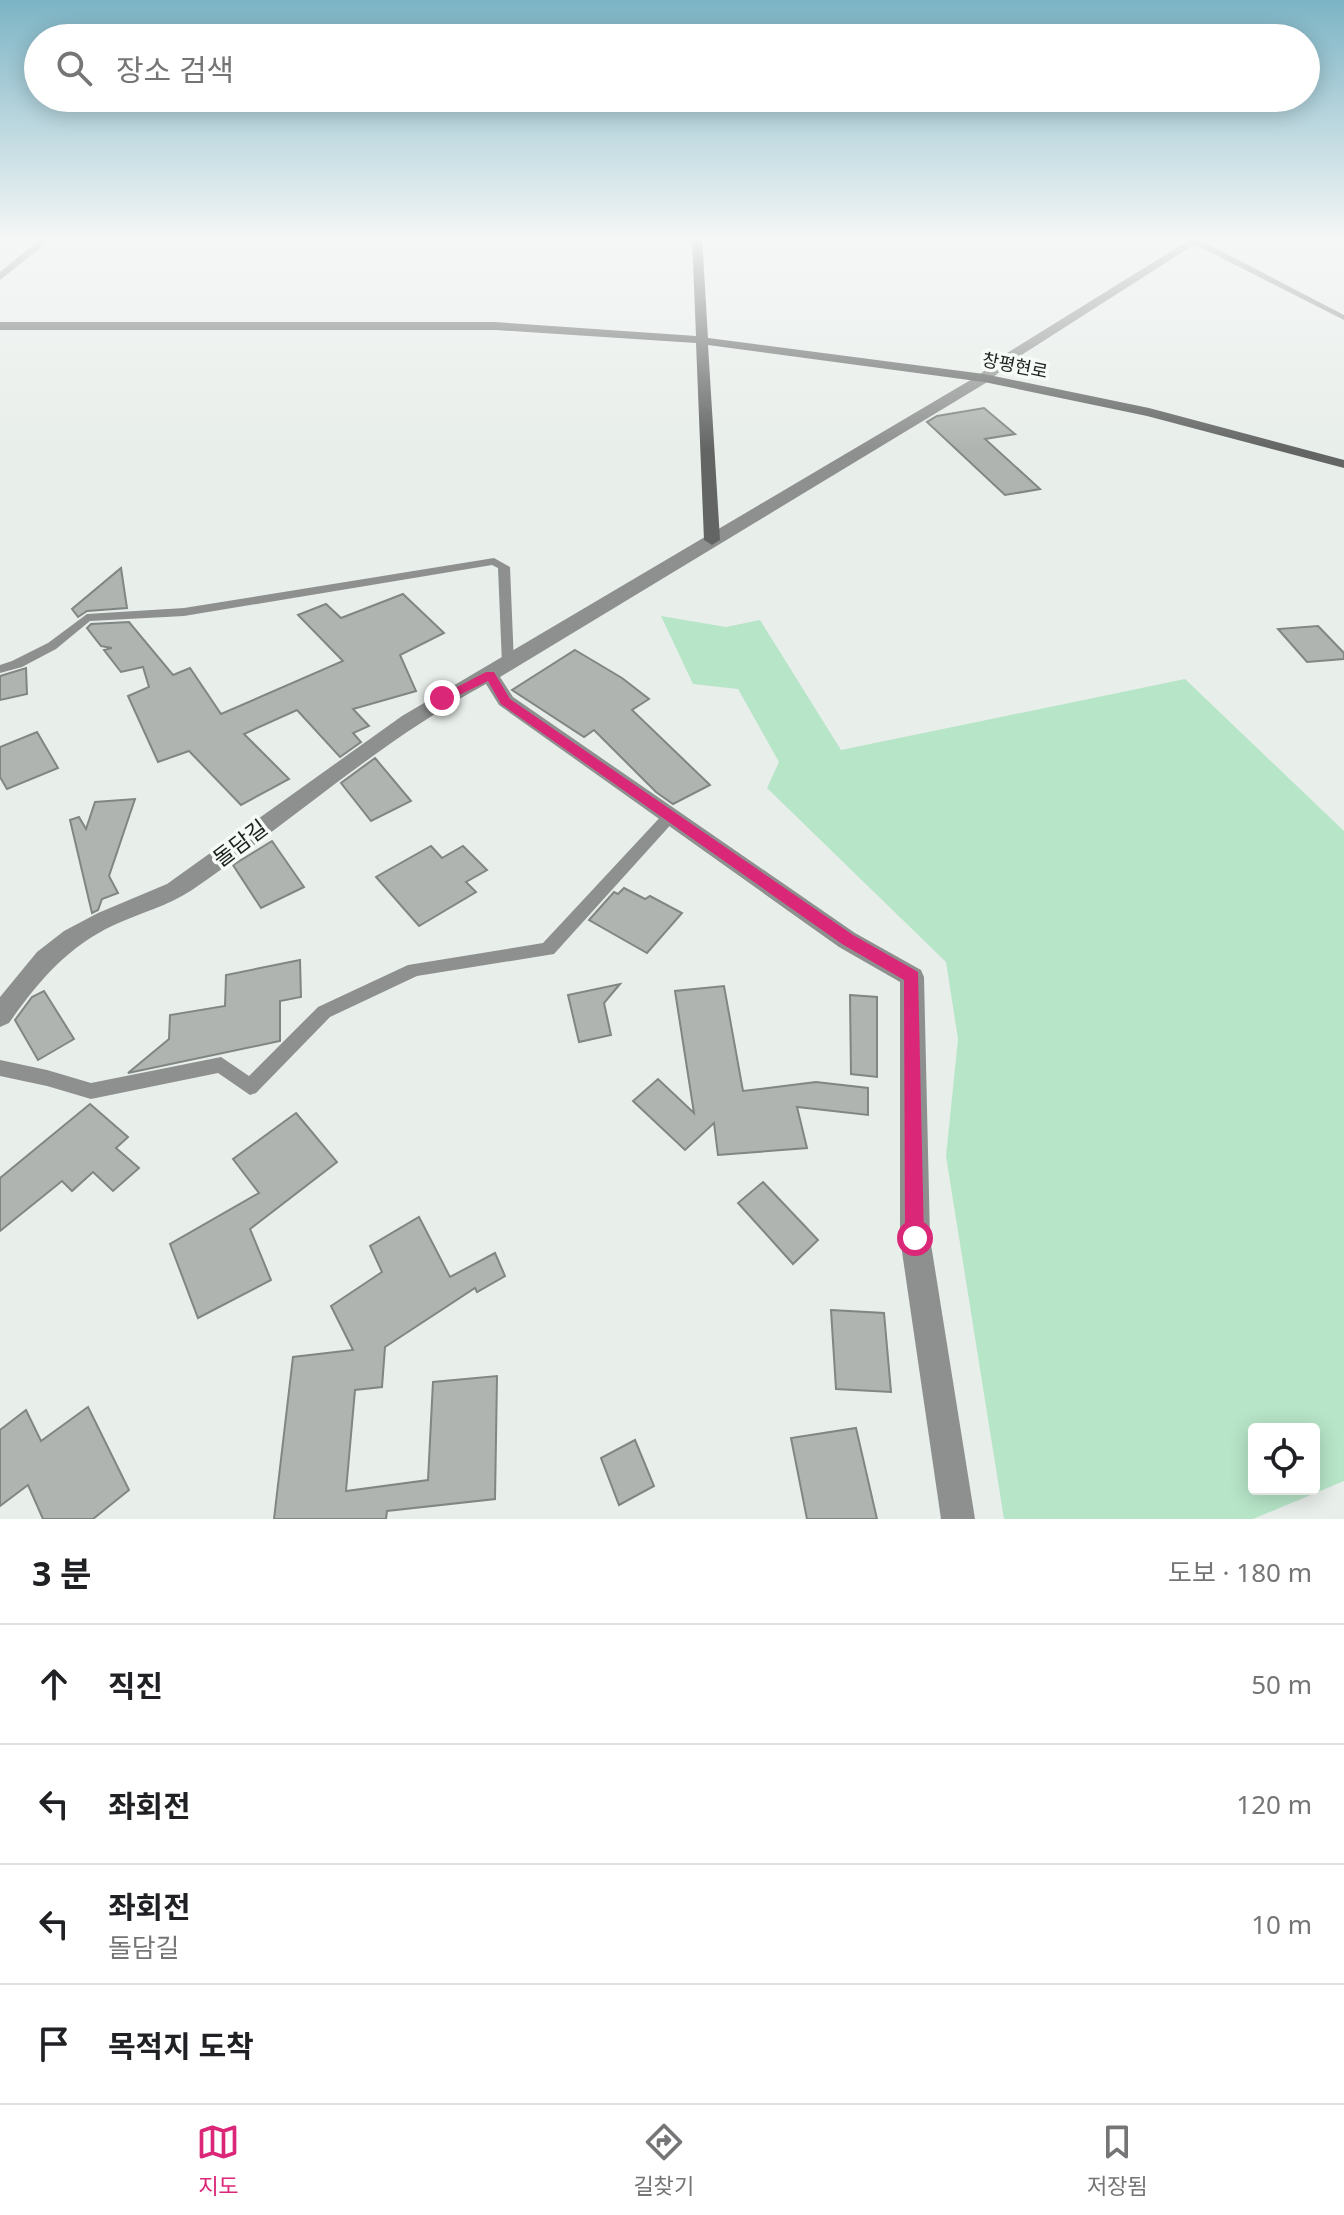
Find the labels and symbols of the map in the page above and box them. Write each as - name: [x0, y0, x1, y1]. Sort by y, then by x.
- street label: 창평현로: [980, 347, 1050, 383]
- route end: [424, 680, 460, 716]
- street label: 돌담길: [206, 812, 273, 872]
- route start: [897, 1220, 933, 1256]

